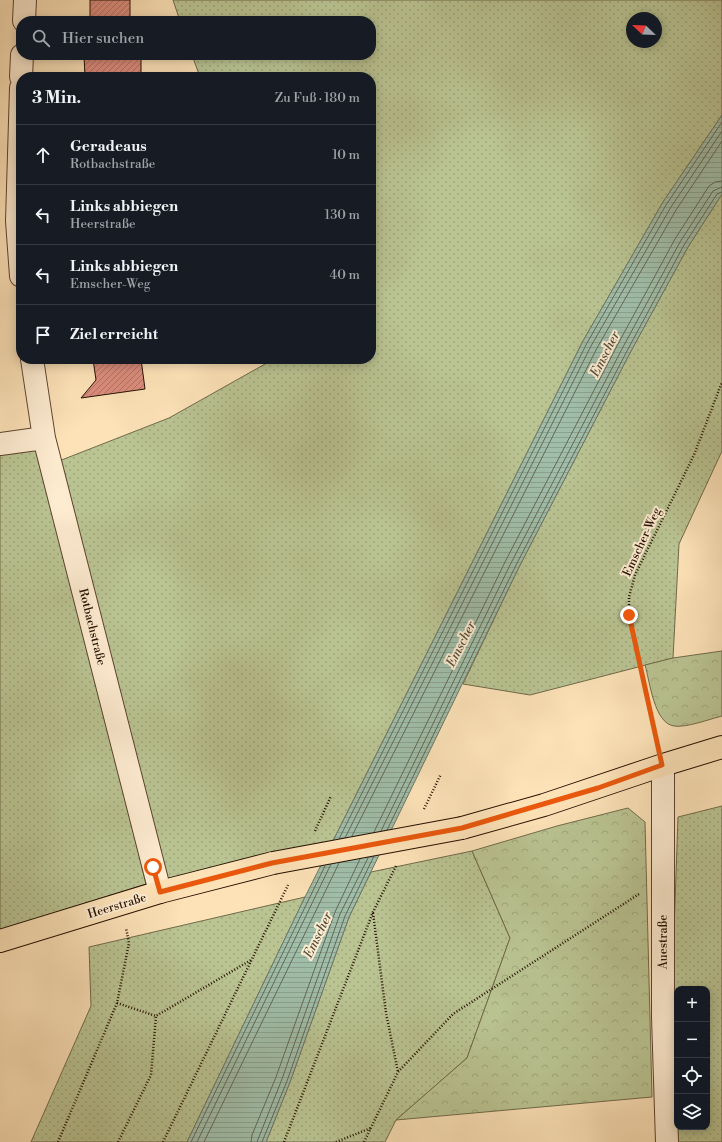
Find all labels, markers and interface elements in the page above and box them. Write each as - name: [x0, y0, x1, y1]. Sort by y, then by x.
- north arrow: [626, 12, 662, 48]
- search box: [16, 16, 376, 60]
- icon: search: [30, 27, 52, 49]
- text: Hier suchen: [62, 29, 144, 48]
- text: 3 Min.: [32, 87, 81, 109]
- text: Zu Fuß · 180 m: [275, 90, 360, 106]
- text: Geradeaus: [70, 137, 147, 156]
- icon: ahead: [32, 144, 54, 166]
- text: 10 m: [332, 147, 360, 163]
- text: Rotbachstraße: [70, 156, 155, 172]
- text: Links abbiegen: [70, 197, 178, 216]
- icon: left: [32, 204, 54, 226]
- text: 130 m: [325, 207, 360, 223]
- text: Heerstraße: [70, 216, 136, 232]
- text: Links abbiegen: [70, 257, 178, 276]
- icon: left: [32, 264, 54, 286]
- text: 40 m: [330, 267, 360, 283]
- text: Emscher-Weg: [70, 276, 151, 292]
- icon: arrive: [32, 324, 54, 346]
- text: Ziel erreicht: [70, 325, 158, 344]
- water label: Emscher: [586, 328, 623, 380]
- street label: Emscher-Weg: [619, 504, 665, 579]
- street label: Rotbachstraße: [75, 587, 109, 667]
- route end: [620, 606, 638, 624]
- water label: Emscher: [442, 618, 479, 670]
- route start: [144, 858, 162, 876]
- street label: Heerstraße: [86, 890, 148, 922]
- water label: Emscher: [300, 909, 336, 961]
- street label: Auestraße: [656, 915, 671, 970]
- map controls: [674, 986, 710, 1130]
- button: +: [674, 986, 710, 1022]
- button: −: [674, 1022, 710, 1058]
- button: locate: [674, 1058, 710, 1094]
- button: layers: [674, 1094, 710, 1130]

